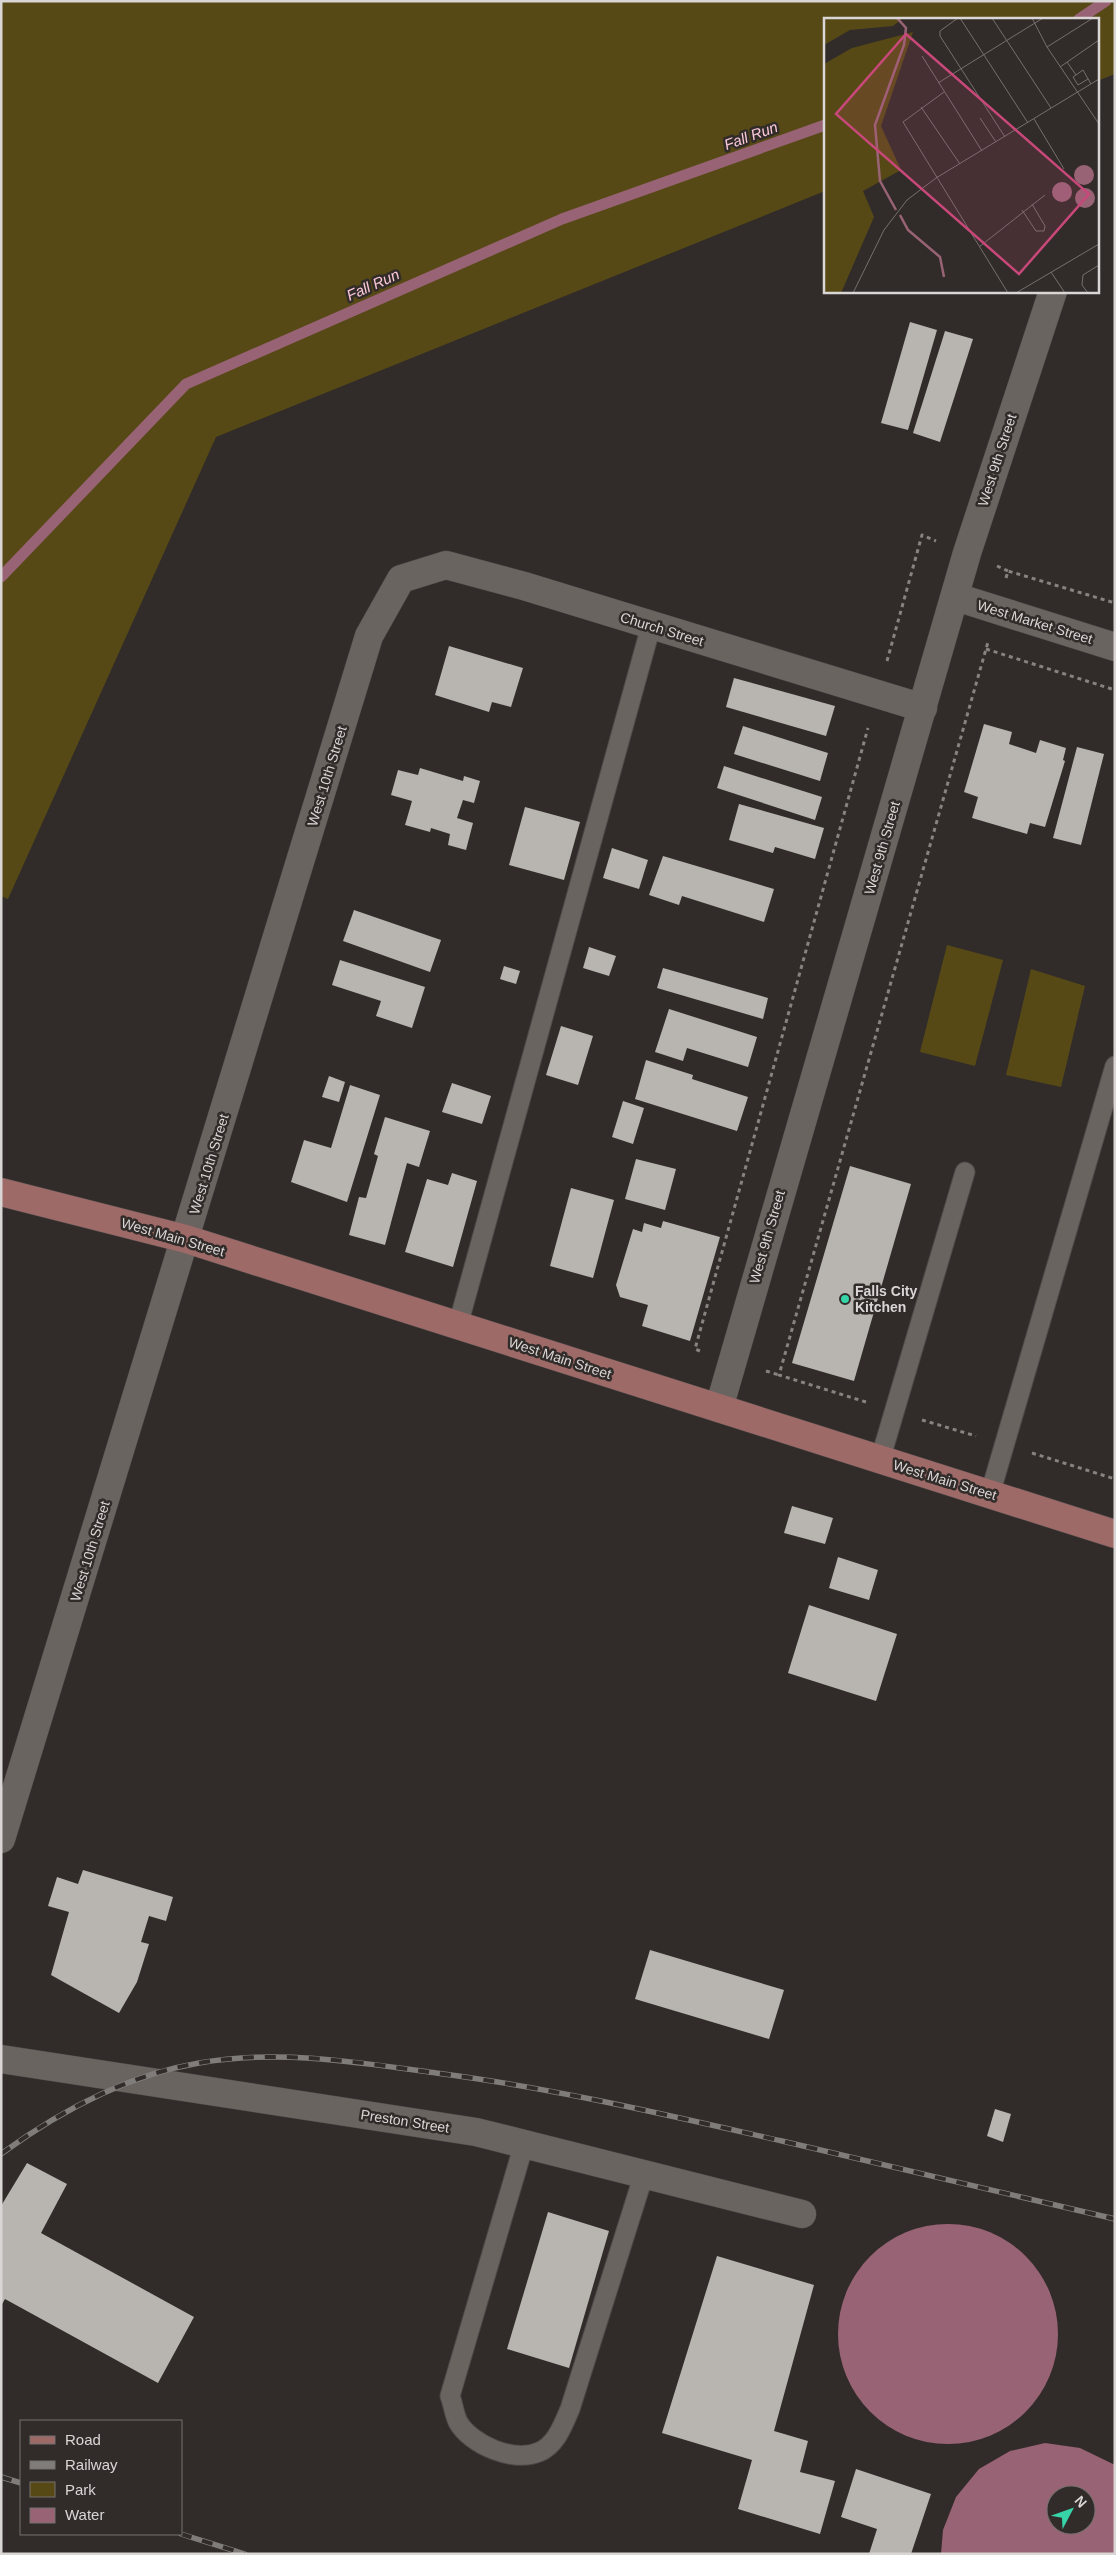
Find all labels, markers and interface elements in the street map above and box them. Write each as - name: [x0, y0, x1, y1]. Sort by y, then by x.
- inset map: [824, 18, 1098, 292]
- water label: Fall Run: [722, 118, 780, 153]
- water label: Fall Run: [344, 265, 402, 304]
- street label: West 9th Street: [975, 412, 1020, 508]
- street label: West Market Street: [975, 597, 1095, 647]
- street label: Church Street: [618, 609, 706, 649]
- street label: West 10th Street: [304, 724, 350, 828]
- street label: West 9th Street: [861, 799, 903, 896]
- street label: West 10th Street: [186, 1112, 232, 1216]
- street label: West 9th Street: [746, 1188, 788, 1285]
- street label: West Main Street: [119, 1215, 227, 1259]
- place label: Falls City Kitchen: [855, 1283, 917, 1315]
- marker: Falls City Kitchen: [839, 1293, 851, 1305]
- street label: West Main Street: [507, 1334, 614, 1382]
- street label: West Main Street: [891, 1457, 999, 1503]
- street label: West 10th Street: [67, 1499, 113, 1603]
- street label: Preston Street: [360, 2106, 451, 2136]
- legend: [20, 2420, 182, 2535]
- text: Road: [65, 2431, 101, 2448]
- text: Railway: [65, 2456, 118, 2473]
- text: Park: [65, 2481, 96, 2498]
- north arrow: [1046, 2485, 1096, 2535]
- text: N: [1071, 2492, 1090, 2511]
- text: Water: [65, 2506, 104, 2523]

